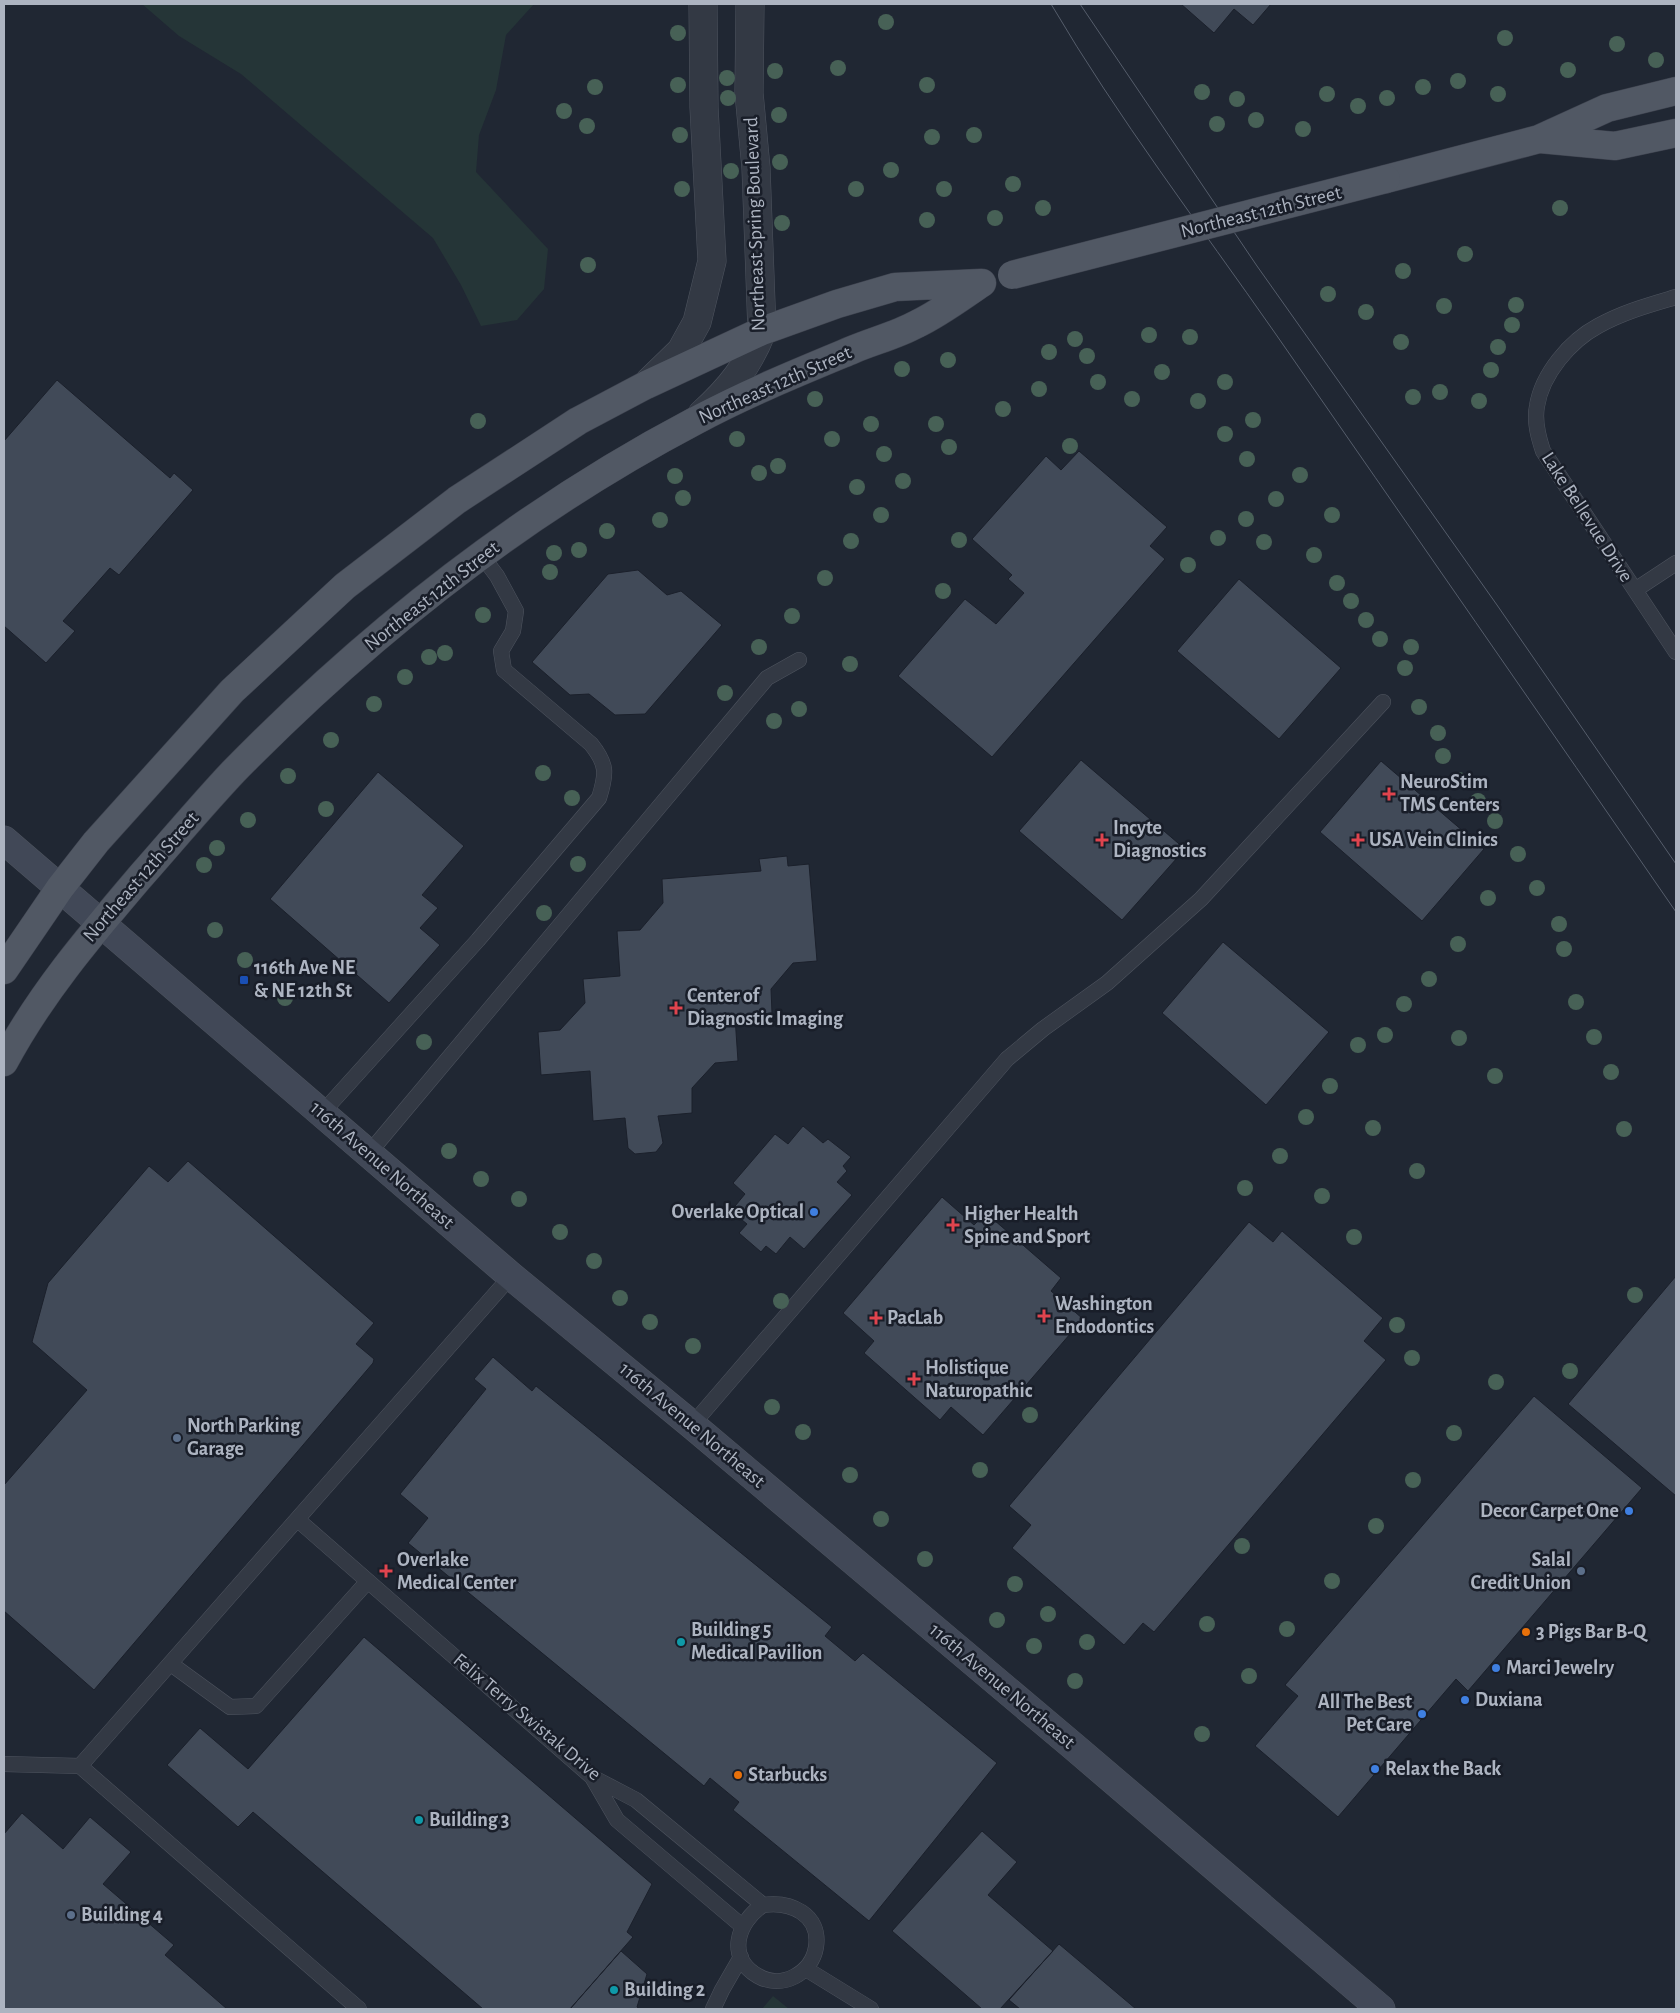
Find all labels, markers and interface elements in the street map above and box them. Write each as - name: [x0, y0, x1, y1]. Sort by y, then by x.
- street label: Northeast Spring Boulevard: [741, 116, 769, 332]
- street label: Northeast 12th Street: [1179, 182, 1344, 242]
- street label: Northeast 12th Street: [696, 342, 855, 428]
- street label: Lake Bellevue Drive: [1538, 448, 1636, 586]
- street label: Northeast 12th Street: [361, 537, 504, 655]
- place label: NeuroStim TMS Centers: [1400, 772, 1500, 815]
- marker: NeuroStim TMS Centers: [1382, 787, 1396, 801]
- street label: Northeast 12th Street: [79, 808, 203, 946]
- place label: Incyte Diagnostics: [1113, 818, 1207, 861]
- place label: USA Vein Clinics: [1369, 830, 1498, 850]
- marker: Incyte Diagnostics: [1095, 833, 1109, 847]
- marker: USA Vein Clinics: [1351, 833, 1365, 847]
- place label: 116th Ave NE & NE 12th St: [254, 958, 355, 1001]
- marker: 116th Ave NE & NE 12th St: [238, 974, 250, 986]
- place label: Center of Diagnostic Imaging: [687, 986, 844, 1029]
- marker: Center of Diagnostic Imaging: [669, 1001, 683, 1015]
- street label: 116th Avenue Northeast: [306, 1097, 458, 1233]
- place label: Overlake Optical: [672, 1202, 804, 1222]
- place label: Higher Health Spine and Sport: [964, 1204, 1090, 1247]
- marker: Overlake Optical: [808, 1206, 820, 1218]
- marker: Higher Health Spine and Sport: [946, 1218, 960, 1232]
- place label: Washington Endodontics: [1055, 1294, 1154, 1337]
- place label: PacLab: [887, 1308, 943, 1328]
- marker: Washington Endodontics: [1037, 1309, 1051, 1323]
- marker: PacLab: [869, 1311, 883, 1325]
- street label: 116th Avenue Northeast: [615, 1358, 769, 1492]
- place label: Holistique Naturopathic: [925, 1358, 1033, 1401]
- marker: Holistique Naturopathic: [907, 1372, 921, 1386]
- place label: North Parking Garage: [187, 1416, 301, 1459]
- marker: North Parking Garage: [171, 1432, 183, 1444]
- place label: Decor Carpet One: [1480, 1501, 1619, 1521]
- marker: Decor Carpet One: [1623, 1505, 1635, 1517]
- place label: Overlake Medical Center: [397, 1550, 516, 1593]
- place label: Salal Credit Union: [1470, 1550, 1571, 1593]
- marker: Overlake Medical Center: [379, 1564, 393, 1578]
- marker: Salal Credit Union: [1575, 1565, 1587, 1577]
- street label: 116th Avenue Northeast: [925, 1619, 1079, 1753]
- place label: Building 5 Medical Pavilion: [691, 1620, 822, 1663]
- place label: 3 Pigs Bar B-Q: [1536, 1622, 1648, 1643]
- marker: 3 Pigs Bar B-Q: [1520, 1626, 1532, 1638]
- marker: Building 5 Medical Pavilion: [675, 1636, 687, 1648]
- street label: Felix Terry Swistak Drive: [449, 1650, 605, 1784]
- place label: Marci Jewelry: [1506, 1658, 1614, 1678]
- marker: Marci Jewelry: [1490, 1662, 1502, 1674]
- place label: Duxiana: [1475, 1690, 1543, 1710]
- place label: All The Best Pet Care: [1318, 1692, 1412, 1735]
- marker: Duxiana: [1459, 1694, 1471, 1706]
- marker: All The Best Pet Care: [1416, 1708, 1428, 1720]
- place label: Relax the Back: [1385, 1759, 1501, 1779]
- marker: Relax the Back: [1369, 1763, 1381, 1775]
- place label: Starbucks: [748, 1765, 827, 1785]
- marker: Starbucks: [732, 1769, 744, 1781]
- place label: Building 3: [429, 1810, 509, 1830]
- marker: Building 3: [413, 1814, 425, 1826]
- place label: Building 4: [81, 1905, 163, 1925]
- marker: Building 4: [65, 1909, 77, 1921]
- place label: Building 2: [624, 1980, 705, 2000]
- marker: Building 2: [608, 1984, 620, 1996]

